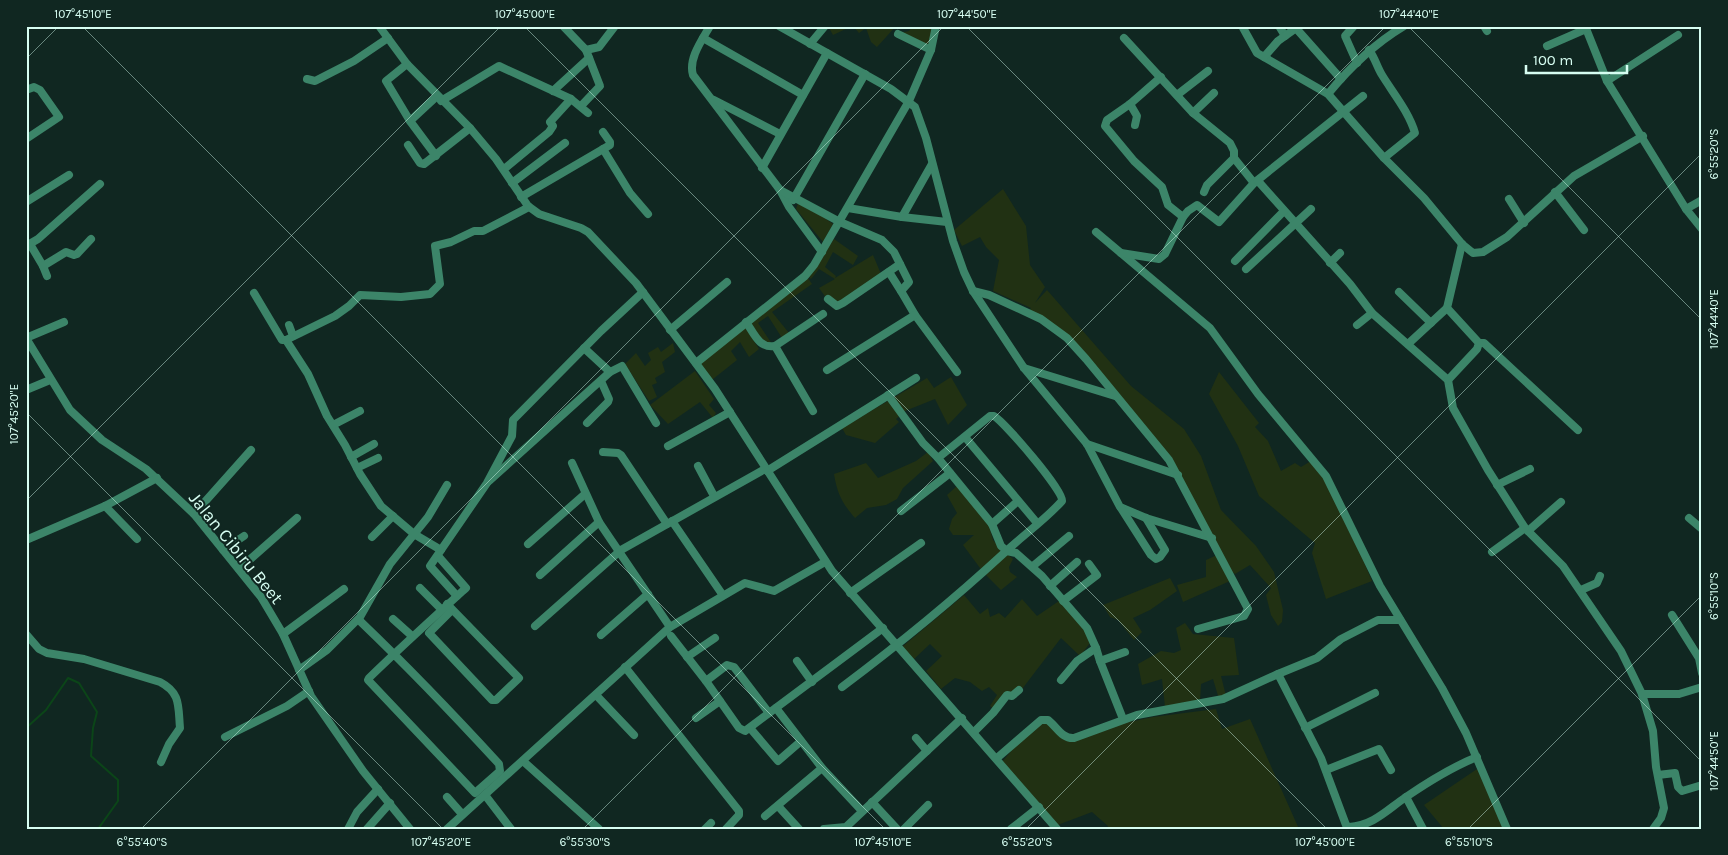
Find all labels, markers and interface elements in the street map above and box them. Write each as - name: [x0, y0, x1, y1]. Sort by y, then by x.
- text: 107°45'10"E: [54, 7, 112, 21]
- text: 107°45'00"E: [495, 7, 555, 21]
- text: 107°44'50"E: [937, 7, 997, 21]
- text: 107°44'40"E: [1379, 7, 1439, 21]
- scale bar: [1526, 42, 1627, 74]
- text: 100 m: [1533, 51, 1573, 69]
- text: 6°55'20"S: [1707, 128, 1721, 180]
- text: 107°44'40"E: [1707, 289, 1721, 349]
- text: 107°45'20"E: [7, 384, 21, 444]
- street label: Jalan Cibiru Beet: [184, 488, 288, 609]
- text: 6°55'10"S: [1707, 572, 1721, 620]
- text: 107°44'50"E: [1707, 731, 1721, 791]
- text: 6°55'40"S: [117, 835, 167, 849]
- text: 107°45'20"E: [411, 835, 471, 849]
- text: 6°55'30"S: [559, 835, 611, 849]
- text: 107°45'10"E: [854, 835, 912, 849]
- text: 6°55'20"S: [1001, 835, 1053, 849]
- text: 107°45'00"E: [1295, 835, 1355, 849]
- text: 6°55'10"S: [1445, 835, 1493, 849]

